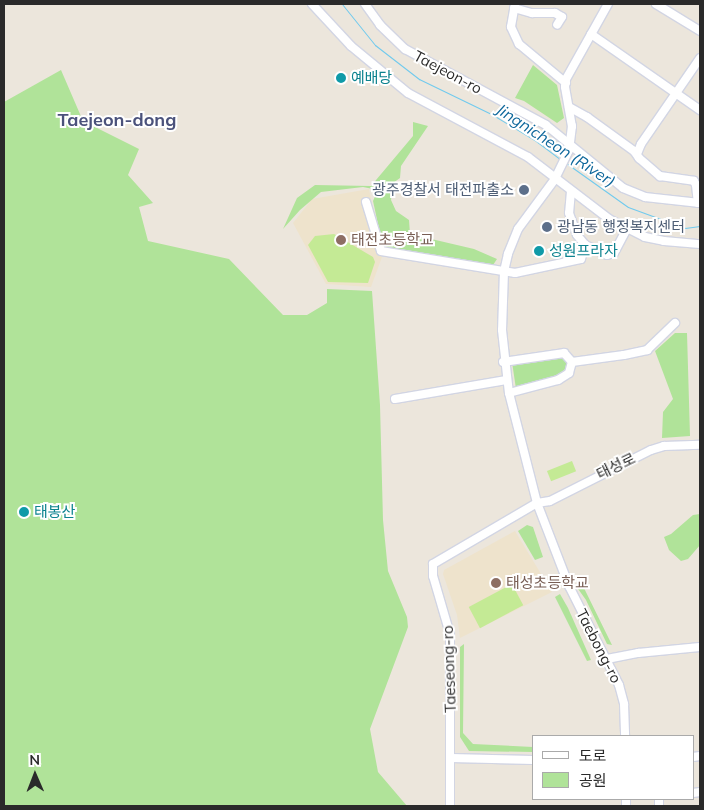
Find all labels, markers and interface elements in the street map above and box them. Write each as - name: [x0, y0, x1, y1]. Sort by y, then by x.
- street label: Taejeon-ro: [411, 47, 485, 97]
- place label: 예배당: [351, 69, 392, 87]
- marker: 예배당: [335, 72, 347, 84]
- water label: Jingnicheon (River): [493, 99, 619, 191]
- district label: Taejeon-dong: [58, 109, 176, 131]
- place label: 광주경찰서 태전파출소: [372, 181, 514, 199]
- marker: 광주경찰서 태전파출소: [518, 184, 530, 196]
- place label: 광남동 행정복지센터: [557, 218, 685, 236]
- marker: 광남동 행정복지센터: [541, 221, 553, 233]
- place label: 태전초등학교: [351, 231, 434, 249]
- marker: 태전초등학교: [335, 234, 347, 246]
- place label: 성원프라자: [549, 242, 618, 260]
- marker: 성원프라자: [533, 245, 545, 257]
- street label: 태성로: [593, 449, 639, 483]
- place label: 태봉산: [34, 503, 75, 521]
- marker: 태봉산: [18, 506, 30, 518]
- place label: 태성초등학교: [506, 574, 589, 592]
- marker: 태성초등학교: [490, 577, 502, 589]
- street label: Taebong-ro: [573, 606, 625, 686]
- street label: Taeseong-ro: [438, 625, 460, 713]
- legend: [532, 735, 694, 800]
- text: 도로: [579, 746, 607, 765]
- north arrow: [10, 750, 60, 800]
- text: N: [29, 751, 40, 769]
- text: 공원: [579, 771, 607, 790]

